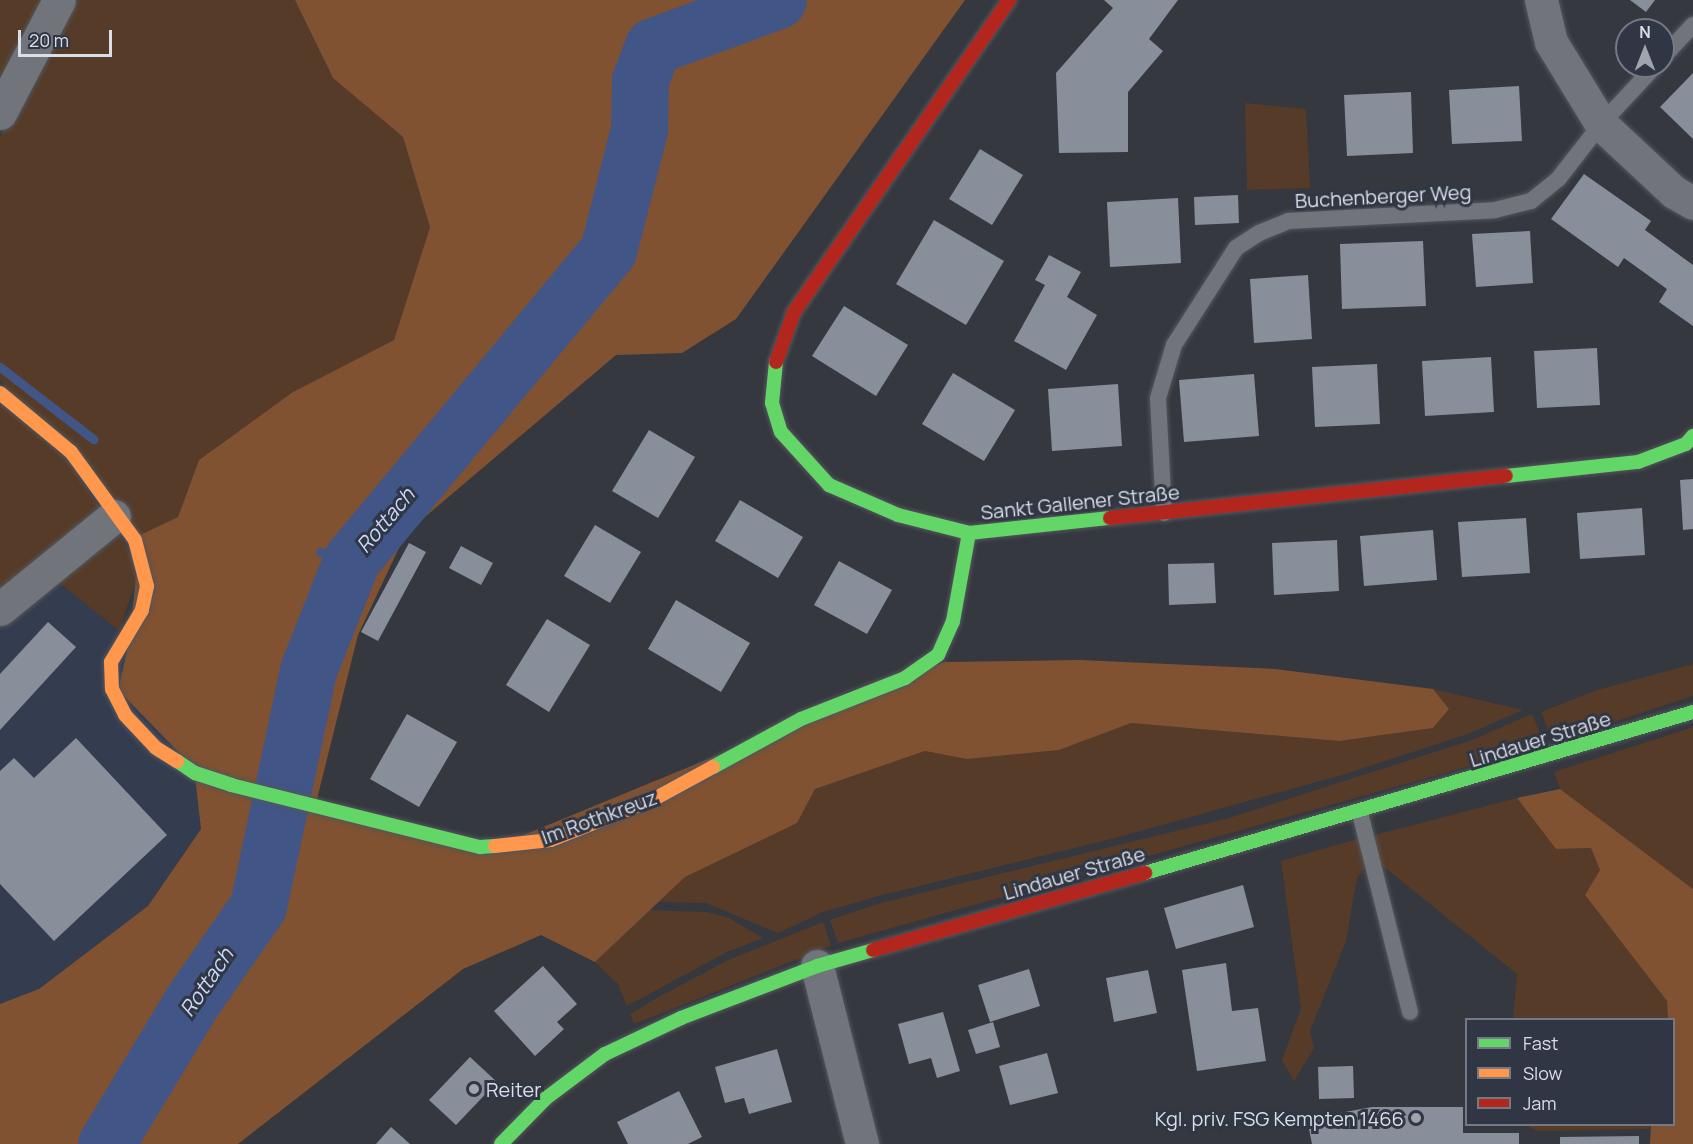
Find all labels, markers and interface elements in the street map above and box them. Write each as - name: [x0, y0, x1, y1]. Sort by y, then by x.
- scale bar: [21, 18, 116, 56]
- north arrow: [1615, 18, 1675, 78]
- text: N: [1639, 21, 1651, 43]
- text: 20 m: [29, 28, 69, 52]
- street label: Buchenberger Weg: [1294, 179, 1472, 213]
- street label: Sankt Gallener Straße: [979, 480, 1181, 524]
- water label: Rottach: [351, 482, 419, 558]
- street label: Lindauer Straße: [1467, 706, 1613, 772]
- street label: Im Rothkreuz: [538, 785, 660, 849]
- street label: Lindauer Straße: [1000, 841, 1148, 905]
- water label: Rottach: [174, 943, 238, 1021]
- legend: [1465, 1018, 1675, 1126]
- text: Fast: [1523, 1031, 1558, 1055]
- text: Slow: [1523, 1061, 1562, 1085]
- place label: Reiter: [486, 1077, 541, 1101]
- marker: Reiter: [467, 1082, 481, 1096]
- text: Jam: [1523, 1091, 1557, 1115]
- place label: Kgl. priv. FSG Kempten 1466: [1155, 1106, 1404, 1130]
- marker: Kgl. priv. FSG Kempten 1466: [1409, 1111, 1423, 1125]

